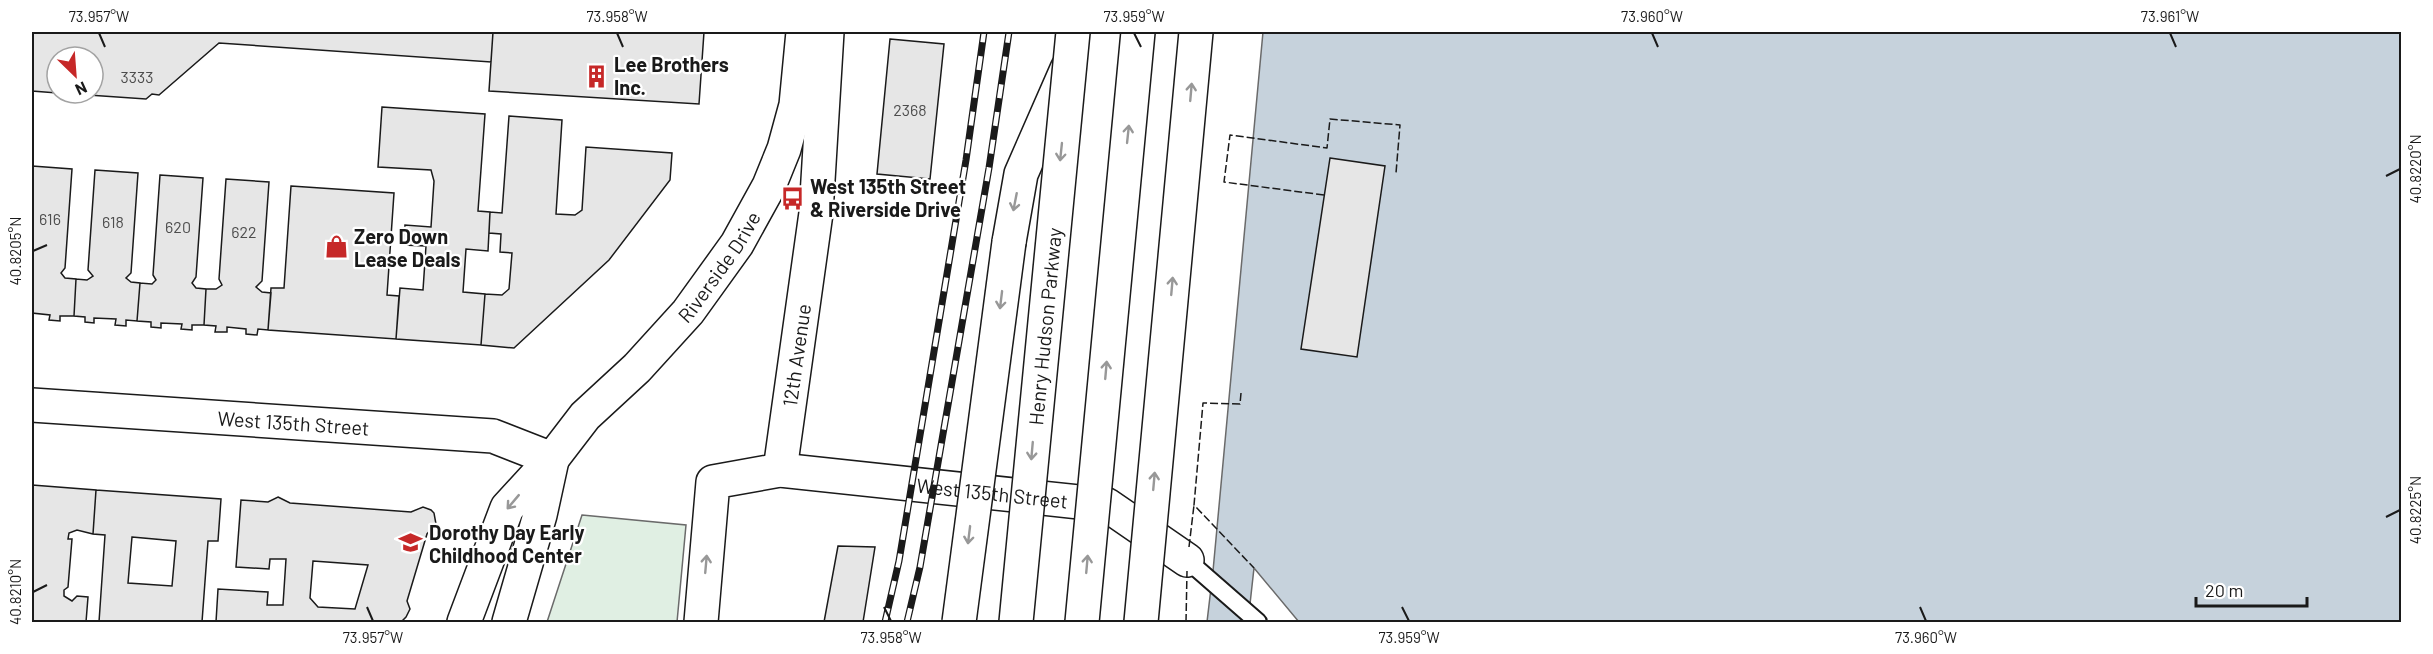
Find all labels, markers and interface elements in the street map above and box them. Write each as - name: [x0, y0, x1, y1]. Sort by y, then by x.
- text: 73.957°W: [69, 7, 129, 25]
- text: 73.958°W: [586, 7, 648, 25]
- text: 73.959°W: [1103, 7, 1165, 25]
- text: 73.960°W: [1621, 7, 1683, 25]
- text: 73.961°W: [2141, 7, 2199, 25]
- north arrow: [45, 45, 105, 105]
- place label: Lee Brothers Inc.: [614, 52, 729, 99]
- building icon: Lee Brothers Inc.: [583, 63, 609, 89]
- house number: 3333: [121, 67, 153, 86]
- text: N: [73, 78, 90, 100]
- one-way arrow: [1186, 83, 1197, 103]
- house number: 2368: [893, 100, 927, 119]
- one-way arrow: [1123, 125, 1134, 145]
- text: 40.8220°N: [2406, 134, 2424, 204]
- one-way arrow: [1055, 142, 1066, 162]
- place label: West 135th Street & Riverside Drive: [810, 174, 966, 221]
- bus stop icon: West 135th Street & Riverside Drive: [779, 185, 805, 211]
- one-way arrow: [1009, 192, 1020, 212]
- street label: Riverside Drive: [673, 207, 765, 327]
- house number: 616: [39, 209, 61, 228]
- house number: 618: [102, 212, 124, 231]
- text: 40.8205°N: [6, 217, 24, 285]
- house number: 620: [165, 217, 191, 236]
- house number: 622: [231, 222, 257, 241]
- place label: Zero Down Lease Deals: [354, 224, 460, 271]
- street label: Henry Hudson Parkway: [1023, 226, 1066, 426]
- shop icon: Zero Down Lease Deals: [323, 234, 349, 260]
- one-way arrow: [1167, 277, 1178, 297]
- one-way arrow: [995, 289, 1006, 309]
- street label: 12th Avenue: [777, 302, 815, 408]
- one-way arrow: [1101, 361, 1112, 381]
- street label: West 135th Street: [217, 405, 370, 440]
- one-way arrow: [1026, 441, 1037, 460]
- one-way arrow: [1149, 471, 1160, 491]
- street label: West 135th Street: [915, 473, 1069, 513]
- text: 40.8225°N: [2406, 476, 2424, 544]
- one-way arrow: [506, 494, 520, 509]
- place label: Dorothy Day Early Childhood Center: [429, 520, 584, 567]
- one-way arrow: [964, 524, 975, 544]
- school or university icon: Dorothy Day Early Childhood Center: [398, 530, 424, 556]
- one-way arrow: [701, 555, 712, 575]
- one-way arrow: [1082, 555, 1093, 575]
- text: 40.8210°N: [6, 559, 24, 625]
- scale bar: [2196, 570, 2307, 608]
- text: 20 m: [2205, 579, 2243, 601]
- text: 73.957°W: [343, 628, 403, 646]
- text: 73.958°W: [860, 628, 922, 646]
- text: 73.959°W: [1378, 628, 1440, 646]
- text: 73.960°W: [1895, 628, 1957, 646]

